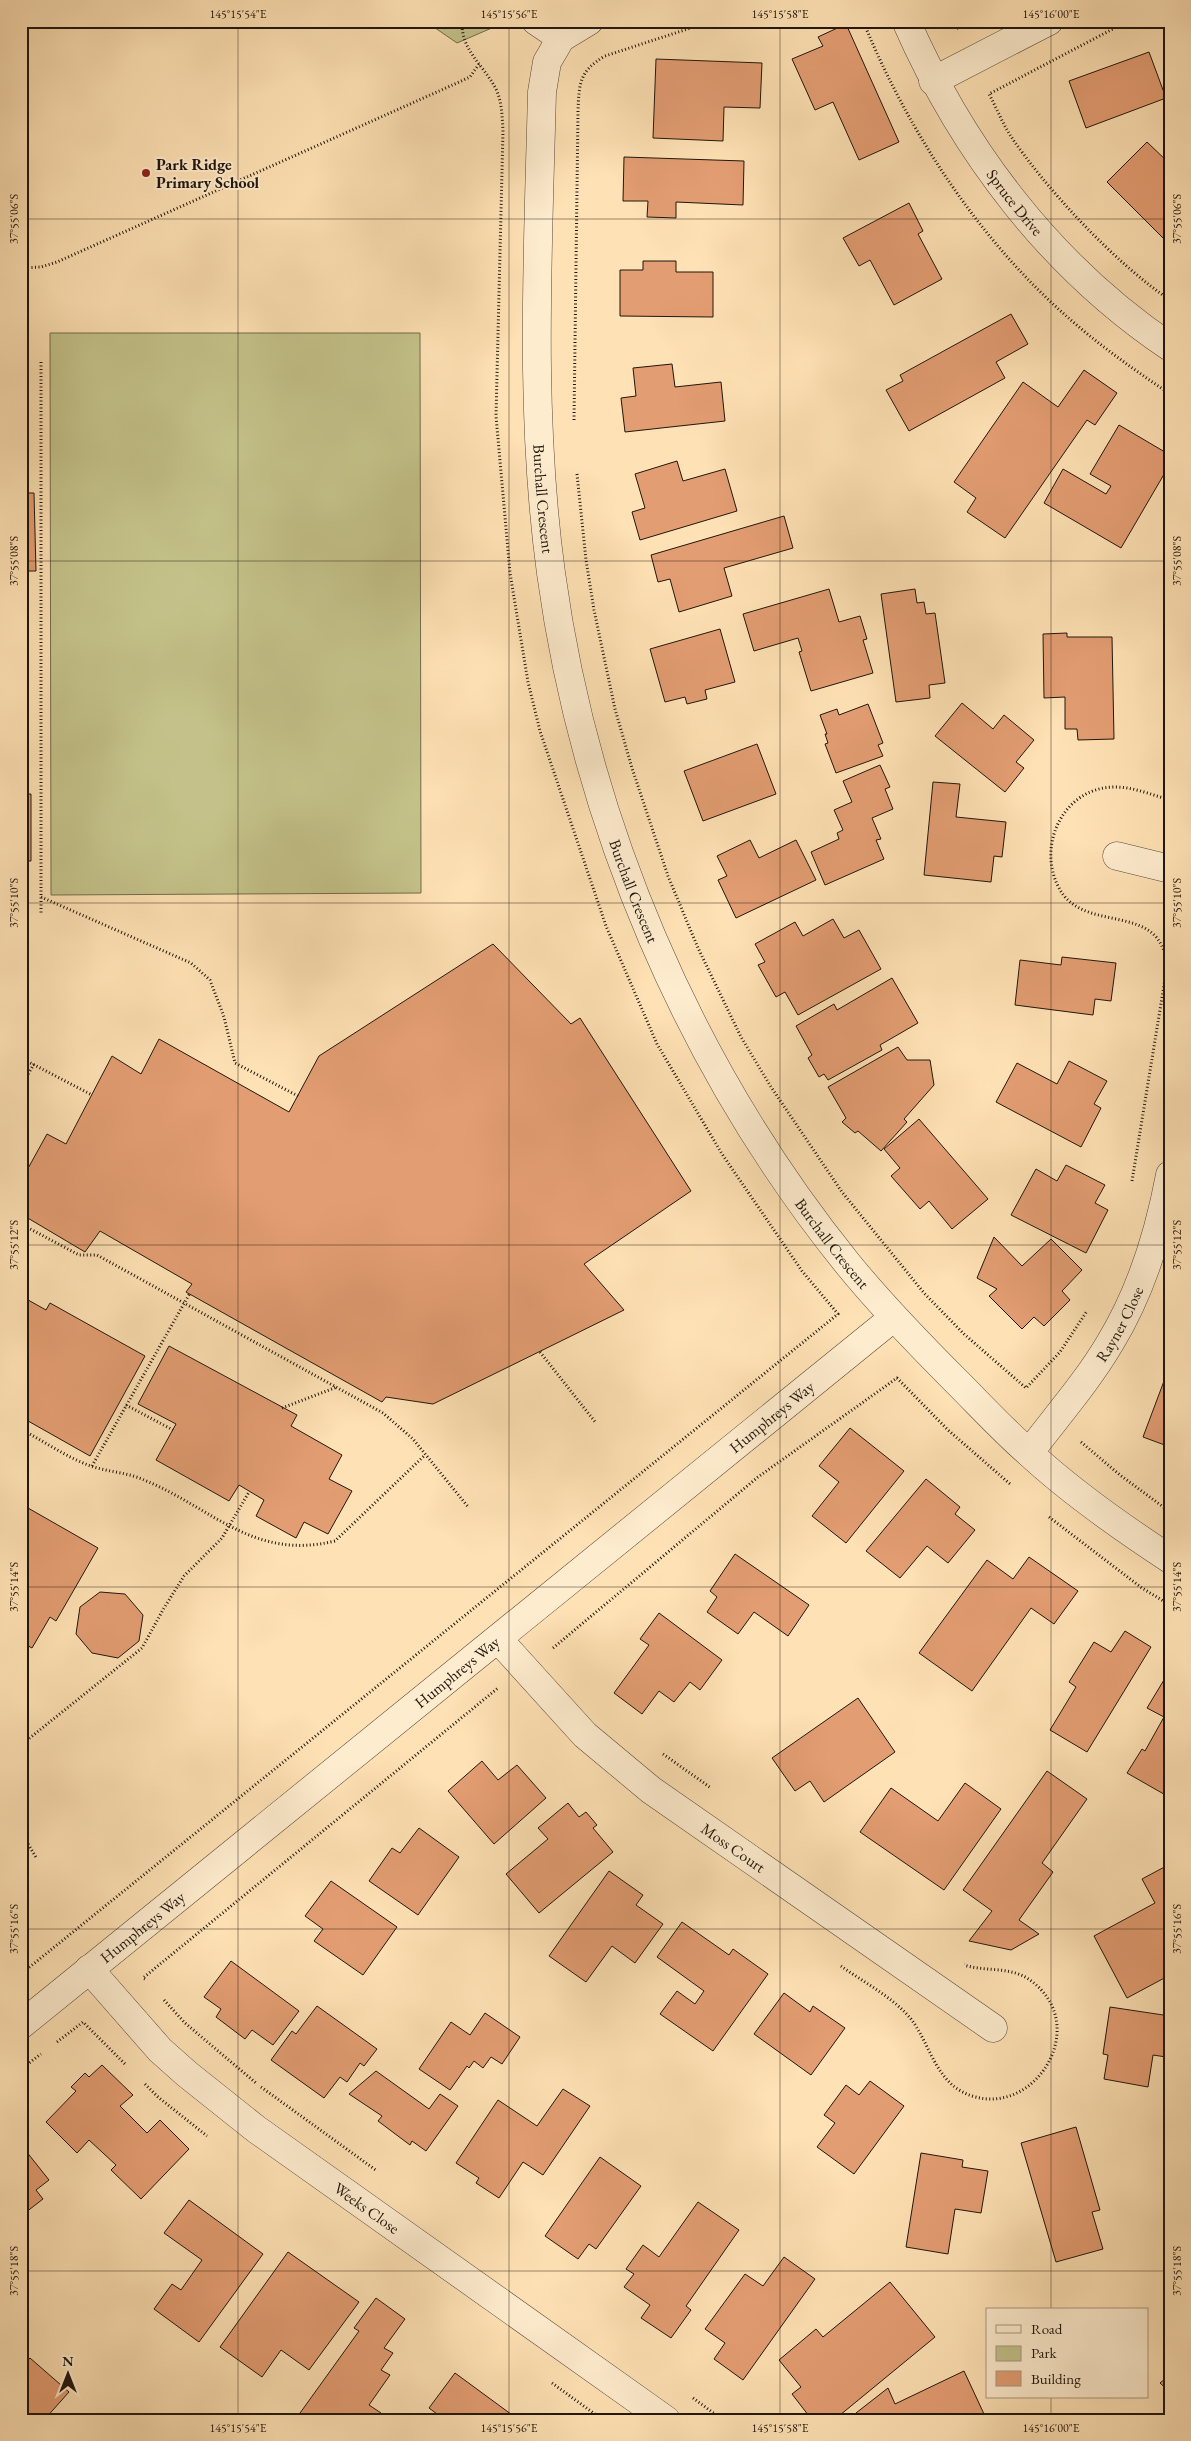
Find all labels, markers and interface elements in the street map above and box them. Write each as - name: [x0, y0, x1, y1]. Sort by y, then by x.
- text: 145°15'54"E: [210, 6, 267, 22]
- text: 145°15'56"E: [481, 6, 538, 22]
- text: 145°15'58"E: [752, 6, 809, 22]
- text: 145°16'00"E: [1023, 6, 1080, 22]
- place label: Park Ridge Primary School: [156, 154, 259, 193]
- street label: Spruce Drive: [982, 165, 1048, 240]
- marker: Park Ridge Primary School: [140, 167, 152, 179]
- text: 37°55'06"S: [6, 194, 22, 244]
- text: 37°55'06"S: [1169, 194, 1185, 244]
- street label: Burchall Crescent: [529, 444, 559, 554]
- text: 37°55'08"S: [6, 536, 22, 586]
- text: 37°55'08"S: [1169, 536, 1185, 586]
- street label: Burchall Crescent: [605, 836, 664, 946]
- text: 37°55'10"S: [6, 878, 22, 928]
- text: 37°55'10"S: [1169, 878, 1185, 928]
- street label: Burchall Crescent: [791, 1194, 874, 1293]
- text: 37°55'12"S: [6, 1220, 22, 1270]
- text: 37°55'12"S: [1169, 1220, 1185, 1270]
- street label: Rayner Close: [1091, 1283, 1148, 1366]
- street label: Humphreys Way: [725, 1375, 819, 1457]
- text: 37°55'14"S: [6, 1562, 22, 1612]
- text: 37°55'14"S: [1169, 1562, 1185, 1612]
- street label: Humphreys Way: [410, 1630, 504, 1712]
- street label: Moss Court: [697, 1818, 770, 1877]
- street label: Humphreys Way: [95, 1885, 190, 1968]
- text: 37°55'16"S: [6, 1904, 22, 1954]
- text: 37°55'16"S: [1169, 1904, 1185, 1954]
- street label: Weeks Close: [330, 2177, 404, 2238]
- text: 37°55'18"S: [6, 2246, 22, 2296]
- text: 37°55'18"S: [1169, 2246, 1185, 2296]
- legend: [986, 2308, 1148, 2398]
- text: Road: [1031, 2319, 1063, 2338]
- text: Park: [1031, 2343, 1058, 2362]
- north arrow: [42, 2348, 92, 2398]
- text: N: [62, 2352, 74, 2370]
- text: Building: [1031, 2369, 1081, 2388]
- text: 145°15'54"E: [210, 2420, 267, 2436]
- text: 145°15'56"E: [481, 2420, 538, 2436]
- text: 145°15'58"E: [752, 2420, 809, 2436]
- text: 145°16'00"E: [1023, 2420, 1080, 2436]

